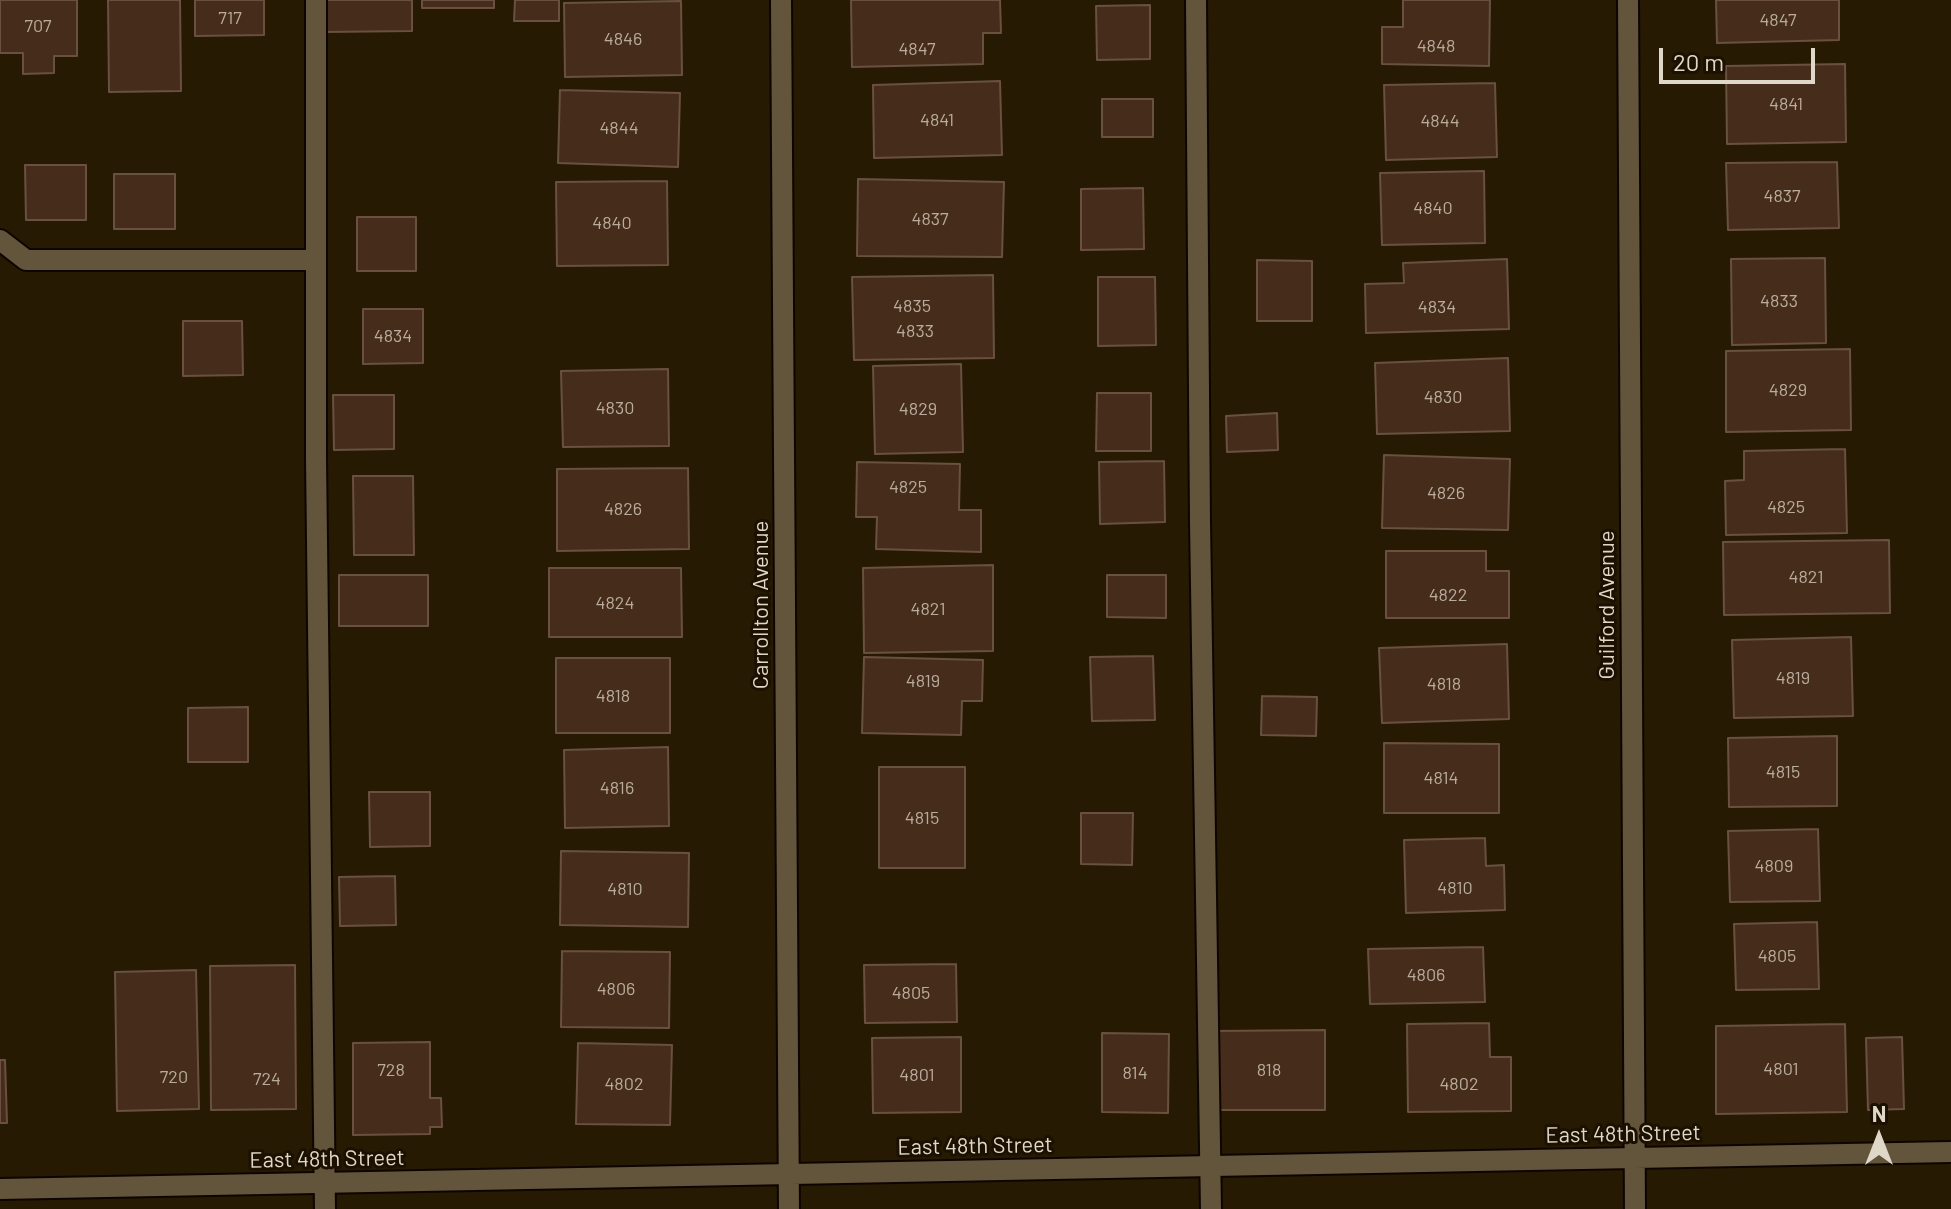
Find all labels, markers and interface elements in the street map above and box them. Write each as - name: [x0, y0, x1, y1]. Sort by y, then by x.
- house number: 717: [218, 7, 242, 29]
- house number: 4847: [1759, 9, 1797, 31]
- house number: 707: [24, 15, 52, 37]
- house number: 4846: [604, 28, 642, 50]
- scale bar: [1663, 32, 1819, 82]
- house number: 4848: [1417, 35, 1455, 57]
- house number: 4847: [898, 38, 936, 60]
- text: 20 m: [1673, 47, 1724, 76]
- house number: 4841: [1769, 93, 1803, 115]
- house number: 4841: [920, 109, 954, 131]
- house number: 4844: [1420, 110, 1460, 132]
- house number: 4844: [599, 117, 639, 139]
- house number: 4837: [1763, 185, 1801, 207]
- house number: 4840: [1413, 197, 1453, 219]
- house number: 4837: [911, 208, 949, 230]
- house number: 4840: [592, 212, 632, 234]
- house number: 4833: [1760, 290, 1798, 312]
- house number: 4835: [893, 295, 931, 317]
- house number: 4834: [1418, 296, 1456, 318]
- house number: 4833: [896, 320, 934, 342]
- house number: 4834: [374, 325, 412, 347]
- house number: 4829: [1769, 379, 1807, 401]
- house number: 4830: [1424, 386, 1462, 408]
- house number: 4830: [596, 397, 634, 419]
- house number: 4829: [899, 398, 937, 420]
- house number: 4825: [889, 476, 927, 498]
- house number: 4826: [1427, 482, 1465, 504]
- house number: 4825: [1767, 496, 1805, 518]
- house number: 4826: [604, 498, 642, 520]
- street label: Carrollton Avenue: [748, 521, 774, 689]
- street label: Guilford Avenue: [1594, 531, 1620, 679]
- house number: 4821: [1789, 566, 1823, 588]
- house number: 4822: [1429, 584, 1467, 606]
- house number: 4824: [596, 592, 634, 614]
- house number: 4821: [911, 598, 945, 620]
- house number: 4819: [1776, 667, 1810, 689]
- house number: 4819: [906, 670, 940, 692]
- house number: 4818: [1427, 673, 1461, 695]
- house number: 4818: [596, 685, 630, 707]
- house number: 4815: [1766, 761, 1800, 783]
- house number: 4814: [1423, 767, 1459, 789]
- house number: 4816: [600, 777, 634, 799]
- house number: 4815: [905, 807, 939, 829]
- house number: 4809: [1755, 855, 1793, 877]
- house number: 4810: [1437, 877, 1473, 899]
- house number: 4810: [607, 878, 643, 900]
- house number: 4805: [1758, 945, 1796, 967]
- house number: 4806: [1407, 964, 1445, 986]
- house number: 4806: [597, 978, 635, 1000]
- house number: 4805: [892, 982, 930, 1004]
- house number: 4801: [1763, 1058, 1799, 1080]
- house number: 728: [377, 1059, 405, 1081]
- house number: 818: [1257, 1059, 1281, 1081]
- house number: 814: [1122, 1062, 1148, 1084]
- house number: 4801: [899, 1064, 935, 1086]
- house number: 720: [160, 1066, 188, 1088]
- house number: 724: [253, 1068, 281, 1090]
- house number: 4802: [604, 1073, 644, 1095]
- house number: 4802: [1439, 1073, 1479, 1095]
- north arrow: [1839, 1097, 1919, 1177]
- text: N: [1872, 1100, 1886, 1126]
- street label: East 48th Street: [1545, 1119, 1701, 1149]
- street label: East 48th Street: [897, 1131, 1053, 1161]
- street label: East 48th Street: [249, 1144, 405, 1174]

